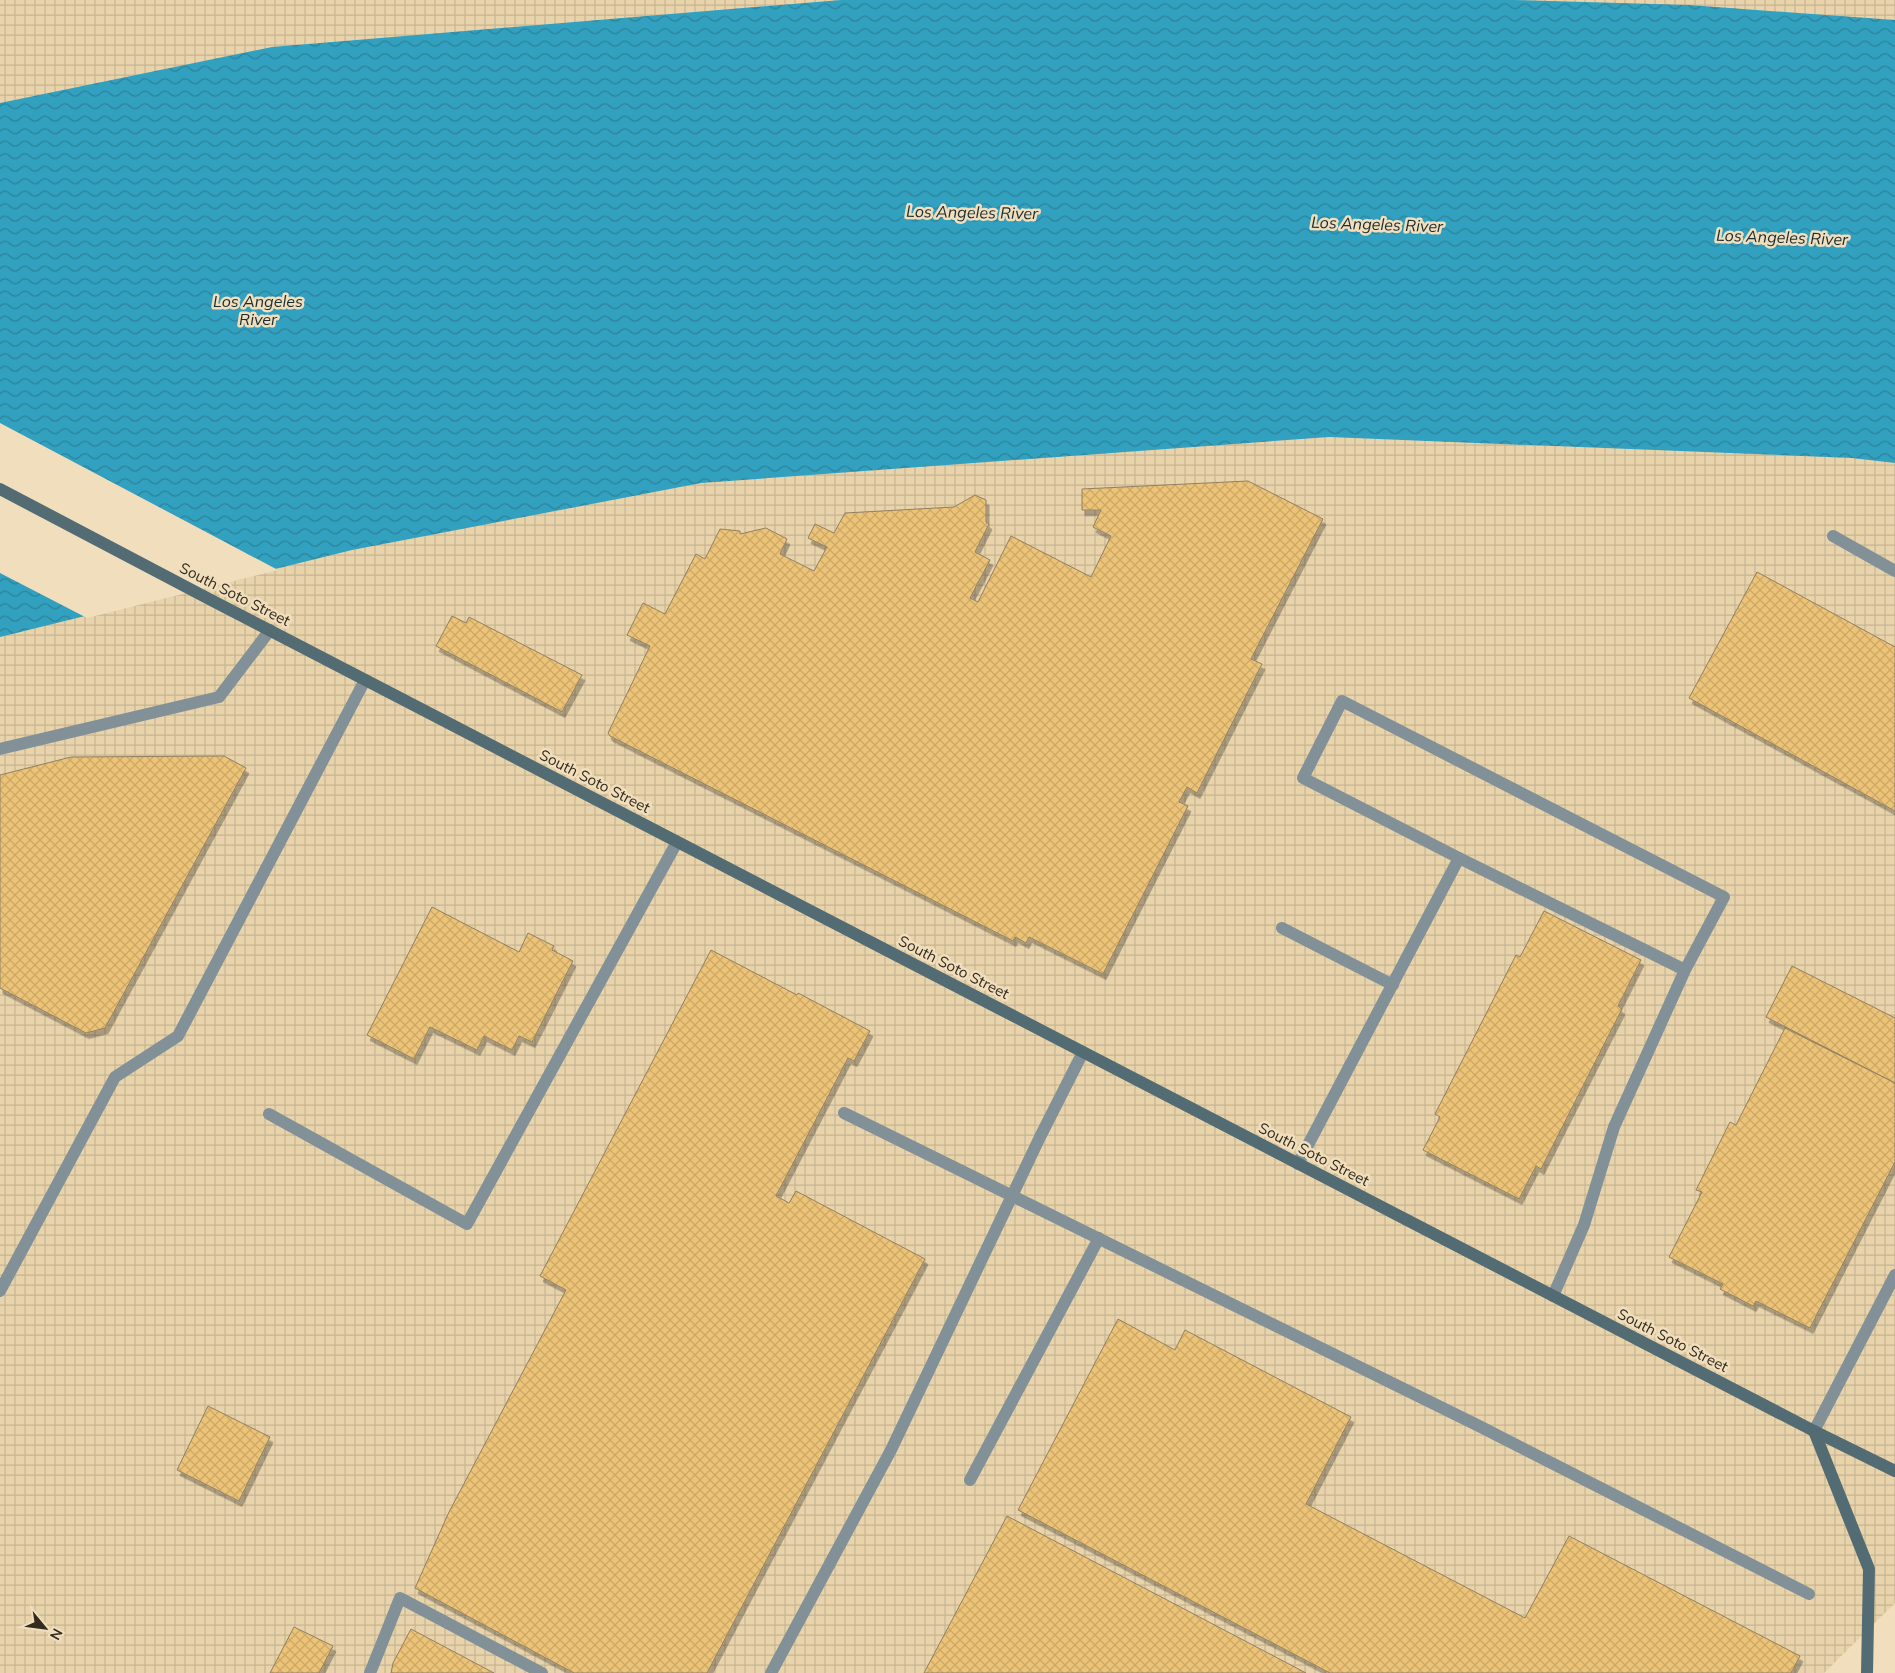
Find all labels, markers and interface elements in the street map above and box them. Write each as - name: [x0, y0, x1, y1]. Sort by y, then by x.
- water label: Los Angeles River: [906, 201, 1039, 223]
- water label: Los Angeles River: [1311, 212, 1444, 236]
- water label: Los Angeles River: [1716, 225, 1849, 249]
- water label: Los Angeles River: [213, 291, 303, 329]
- street label: South Soto Street: [177, 558, 293, 630]
- street label: South Soto Street: [537, 745, 653, 817]
- street label: South Soto Street: [896, 931, 1012, 1003]
- street label: South Soto Street: [1256, 1118, 1372, 1190]
- street label: South Soto Street: [1615, 1304, 1731, 1376]
- north arrow: [20, 1603, 70, 1653]
- text: N: [46, 1625, 67, 1643]

